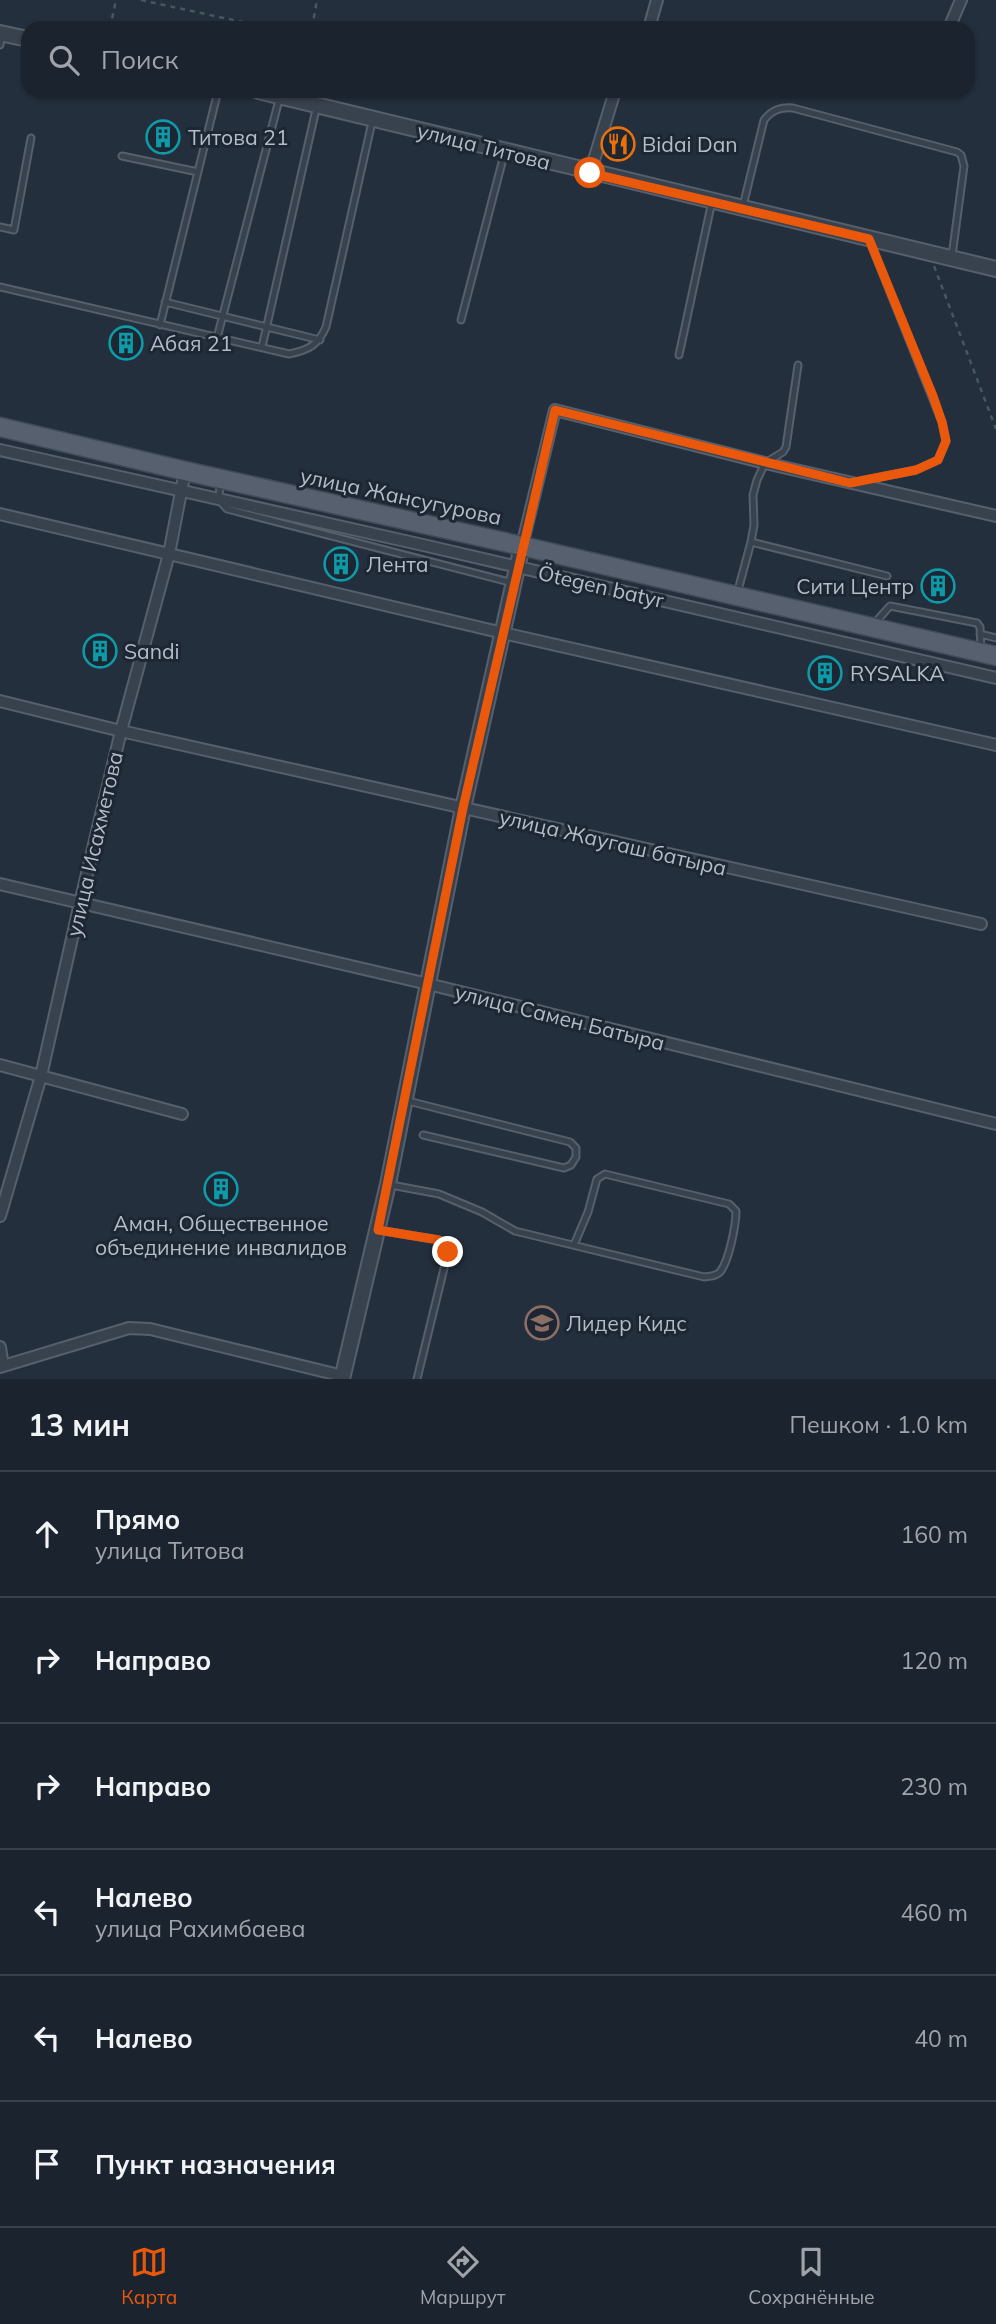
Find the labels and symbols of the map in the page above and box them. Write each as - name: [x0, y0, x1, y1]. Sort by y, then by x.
- street label: улица Титова: [415, 117, 553, 175]
- building icon: Титова 21: [144, 118, 182, 156]
- place label: Титова 21: [188, 124, 289, 150]
- restaurant icon: Bidai Dan: [599, 125, 637, 163]
- place label: Bidai Dan: [642, 131, 738, 157]
- route start: [574, 157, 605, 188]
- building icon: Абая 21: [107, 324, 145, 362]
- place label: Абая 21: [150, 330, 232, 356]
- street label: улица Жансугурова: [298, 462, 504, 530]
- building icon: Лента: [322, 545, 360, 583]
- place label: Лента: [366, 551, 429, 577]
- street label: Ötegen batyr: [536, 559, 667, 613]
- building icon: Сити Центр: [919, 567, 957, 605]
- place label: Сити Центр: [796, 573, 914, 599]
- building icon: Sandi: [81, 632, 119, 670]
- place label: Sandi: [124, 638, 180, 664]
- building icon: RYSALKA: [806, 654, 844, 692]
- place label: RYSALKA: [850, 660, 945, 686]
- street label: улица Исахметова: [60, 749, 128, 939]
- street label: улица Жаугаш батыра: [497, 803, 729, 881]
- street label: улица Самен Батыра: [452, 978, 668, 1056]
- building icon: Аман, Общественное объединение инвалидов: [202, 1170, 240, 1208]
- place label: Аман, Общественное объединение инвалидов: [95, 1210, 347, 1260]
- route end: [432, 1236, 463, 1267]
- school or university icon: Лидер Кидс: [523, 1304, 561, 1342]
- place label: Лидер Кидс: [566, 1310, 687, 1336]

